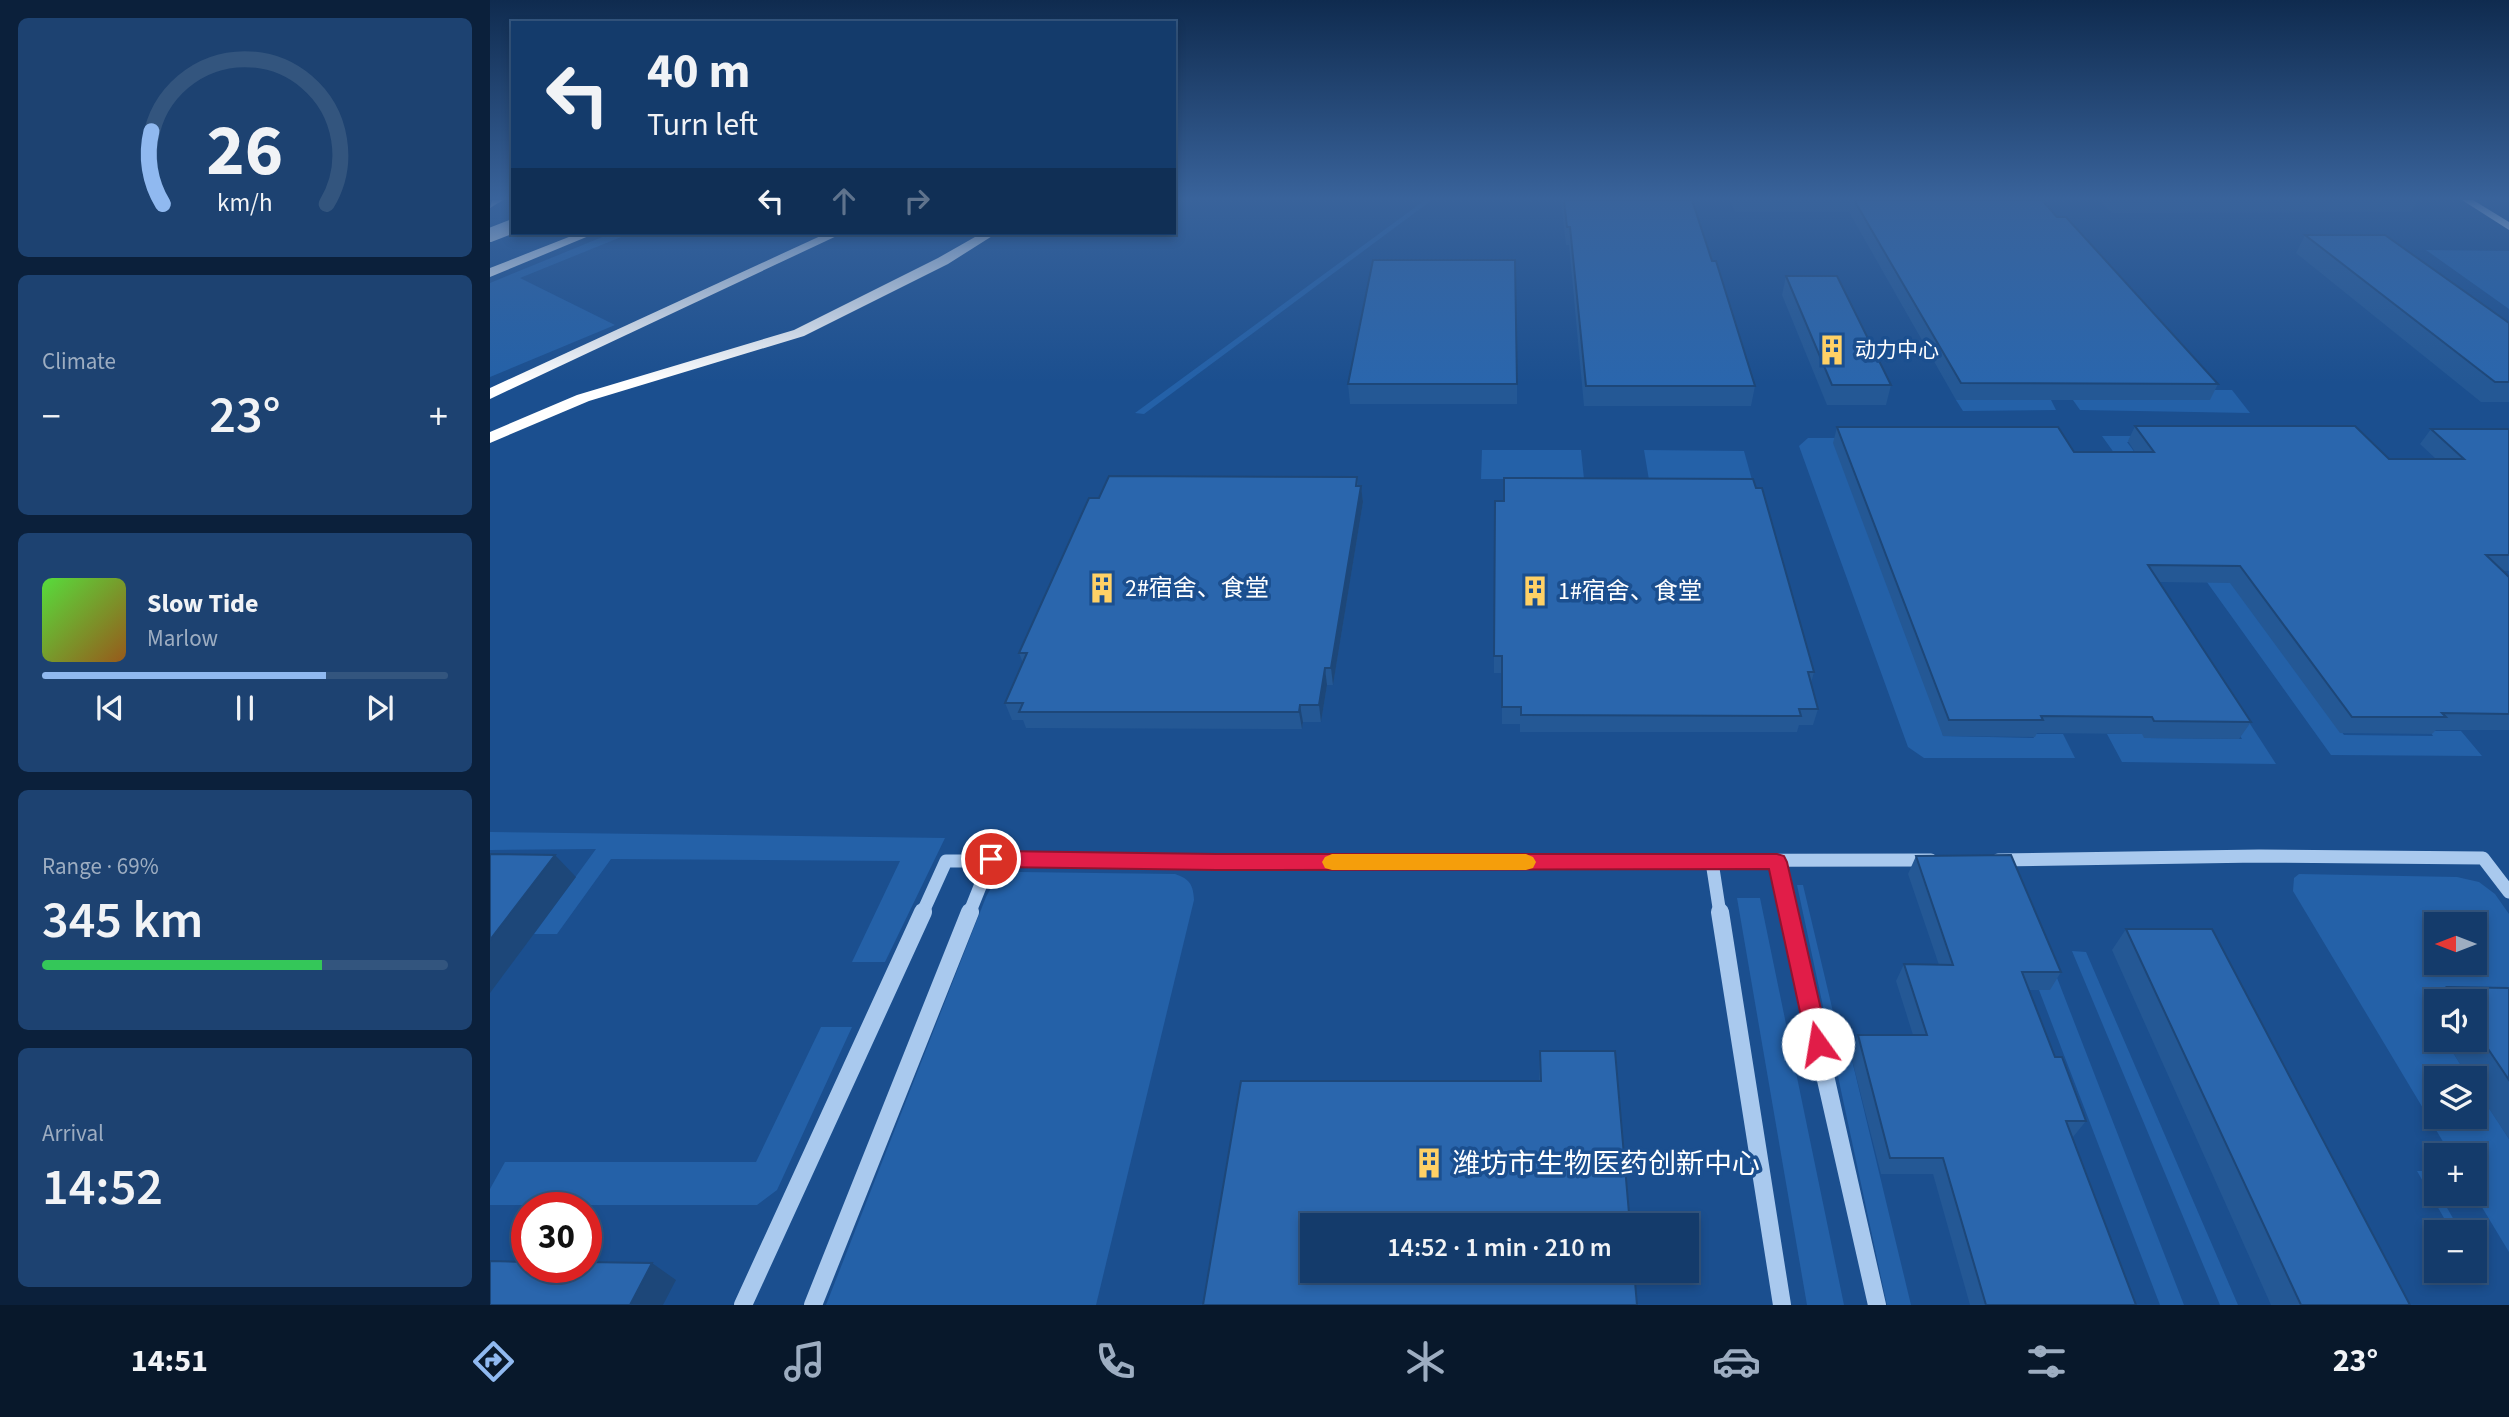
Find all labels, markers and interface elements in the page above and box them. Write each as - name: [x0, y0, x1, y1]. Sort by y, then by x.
- text: 40 m: [647, 37, 751, 107]
- icon: left: [532, 49, 623, 140]
- text: 26: [207, 99, 283, 203]
- text: Turn left: [647, 102, 758, 148]
- icon: left: [752, 182, 790, 220]
- icon: ahead: [825, 182, 863, 220]
- icon: right: [898, 182, 936, 220]
- text: km/h: [217, 185, 273, 221]
- building icon: 动力中心: [1815, 333, 1849, 367]
- place label: 动力中心: [1855, 335, 1939, 365]
- text: Climate: [42, 345, 116, 378]
- text: 23°: [209, 379, 281, 453]
- text: −: [42, 390, 61, 444]
- text: +: [429, 390, 448, 444]
- building icon: 2#宿舍、食堂: [1085, 571, 1119, 605]
- place label: 2#宿舍、食堂: [1125, 571, 1269, 606]
- building icon: 1#宿舍、食堂: [1518, 574, 1552, 608]
- place label: 1#宿舍、食堂: [1558, 574, 1702, 609]
- text: Slow Tide: [147, 585, 258, 622]
- text: Marlow: [147, 622, 218, 655]
- icon: previous: [91, 689, 129, 727]
- icon: pause: [226, 689, 264, 727]
- icon: next: [361, 689, 399, 727]
- pin: [961, 829, 1021, 889]
- icon: arrive: [972, 840, 1010, 878]
- text: Range · 69%: [42, 850, 159, 883]
- text: 345 km: [42, 884, 203, 958]
- north arrow: [2424, 912, 2487, 975]
- map controls: [2424, 912, 2487, 1283]
- button: sound: [2424, 989, 2487, 1052]
- position arrow: [1781, 1007, 1855, 1081]
- button: layers: [2424, 1066, 2487, 1129]
- text: Arrival: [42, 1117, 104, 1150]
- button: +: [2424, 1143, 2487, 1206]
- place label: 潍坊市生物医药创新中心: [1452, 1144, 1760, 1184]
- building icon: 潍坊市生物医药创新中心: [1412, 1146, 1446, 1180]
- text: 14:52: [42, 1151, 163, 1225]
- speed limit sign: 30: [511, 1192, 602, 1283]
- button: −: [2424, 1220, 2487, 1283]
- text: 14:52 · 1 min · 210 m: [1387, 1229, 1612, 1266]
- icon: directions: [469, 1337, 518, 1386]
- icon: music: [780, 1337, 829, 1386]
- icon: phone: [1091, 1337, 1140, 1386]
- icon: climate: [1401, 1337, 1450, 1386]
- icon: car: [1712, 1337, 1761, 1386]
- icon: filters: [2022, 1337, 2071, 1386]
- text: 14:51: [131, 1338, 208, 1384]
- text: 23°: [2333, 1338, 2378, 1384]

